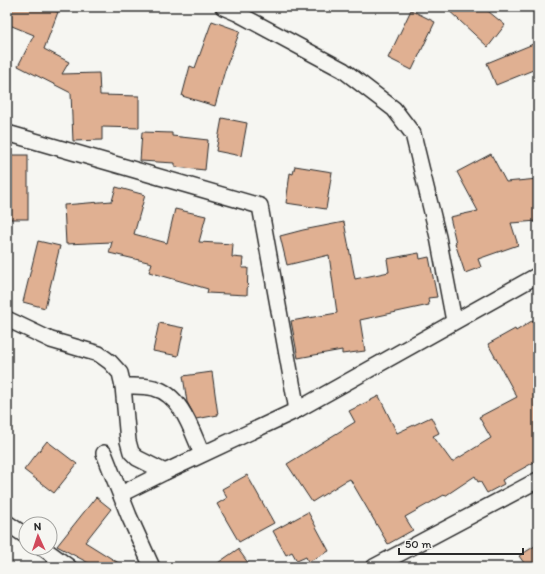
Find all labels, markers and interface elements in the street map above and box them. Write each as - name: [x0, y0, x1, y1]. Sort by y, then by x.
- north arrow: [18, 516, 58, 556]
- text: N: [33, 520, 42, 533]
- scale bar: [399, 530, 523, 556]
- text: 50 m: [405, 537, 431, 551]

